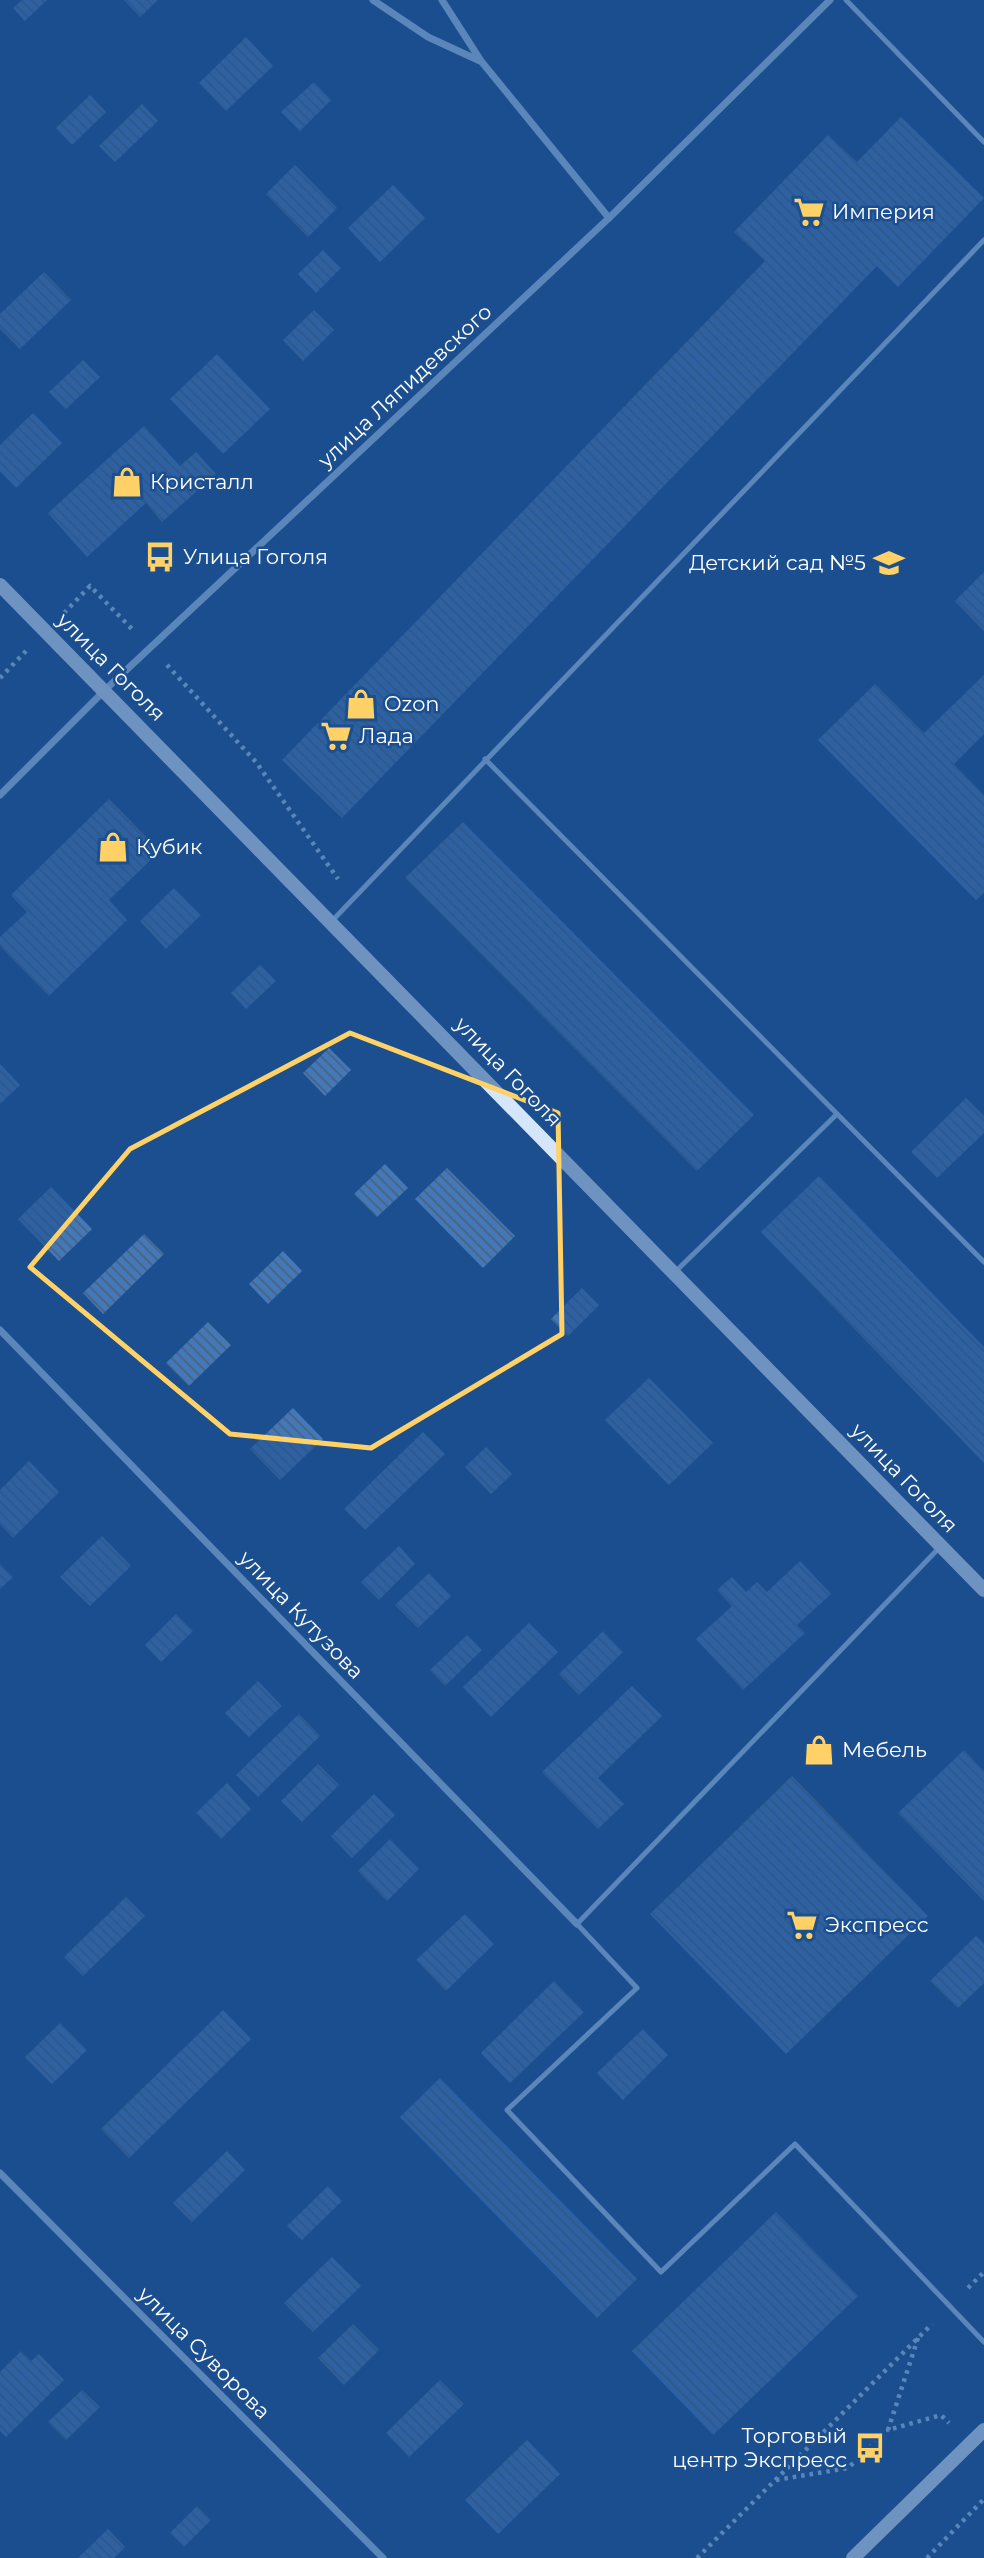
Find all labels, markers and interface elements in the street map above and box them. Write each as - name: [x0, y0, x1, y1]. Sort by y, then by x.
- supermarket icon: Империя: [792, 195, 826, 229]
- place label: Империя: [832, 199, 935, 224]
- street label: улица Ляпидевского: [312, 299, 497, 473]
- shop icon: Кристалл: [110, 465, 144, 499]
- place label: Кристалл: [150, 469, 254, 494]
- bus stop icon: Улица Гоголя: [143, 540, 177, 574]
- place label: Улица Гоголя: [183, 544, 328, 569]
- school or university icon: Детский сад №5: [872, 546, 906, 580]
- place label: Детский сад №5: [689, 550, 866, 575]
- street label: улица Гоголя: [51, 607, 171, 726]
- shop icon: Ozon: [344, 687, 378, 721]
- place label: Ozon: [384, 691, 440, 716]
- supermarket icon: Лада: [319, 719, 353, 753]
- place label: Лада: [359, 723, 414, 748]
- shop icon: Кубик: [96, 830, 130, 864]
- place label: Кубик: [136, 834, 202, 859]
- street label: улица Гоголя: [449, 1011, 567, 1132]
- street label: улица Гоголя: [845, 1417, 963, 1538]
- street label: улица Кутузова: [233, 1545, 369, 1684]
- shop icon: Мебель: [802, 1733, 836, 1767]
- place label: Мебель: [842, 1737, 927, 1762]
- supermarket icon: Экспресс: [785, 1908, 819, 1942]
- place label: Экспресс: [825, 1912, 929, 1937]
- street label: улица Суворова: [132, 2281, 276, 2424]
- place label: Торговый центр Экспресс: [672, 2423, 847, 2472]
- bus stop icon: Торговый центр Экспресс: [853, 2431, 887, 2465]

